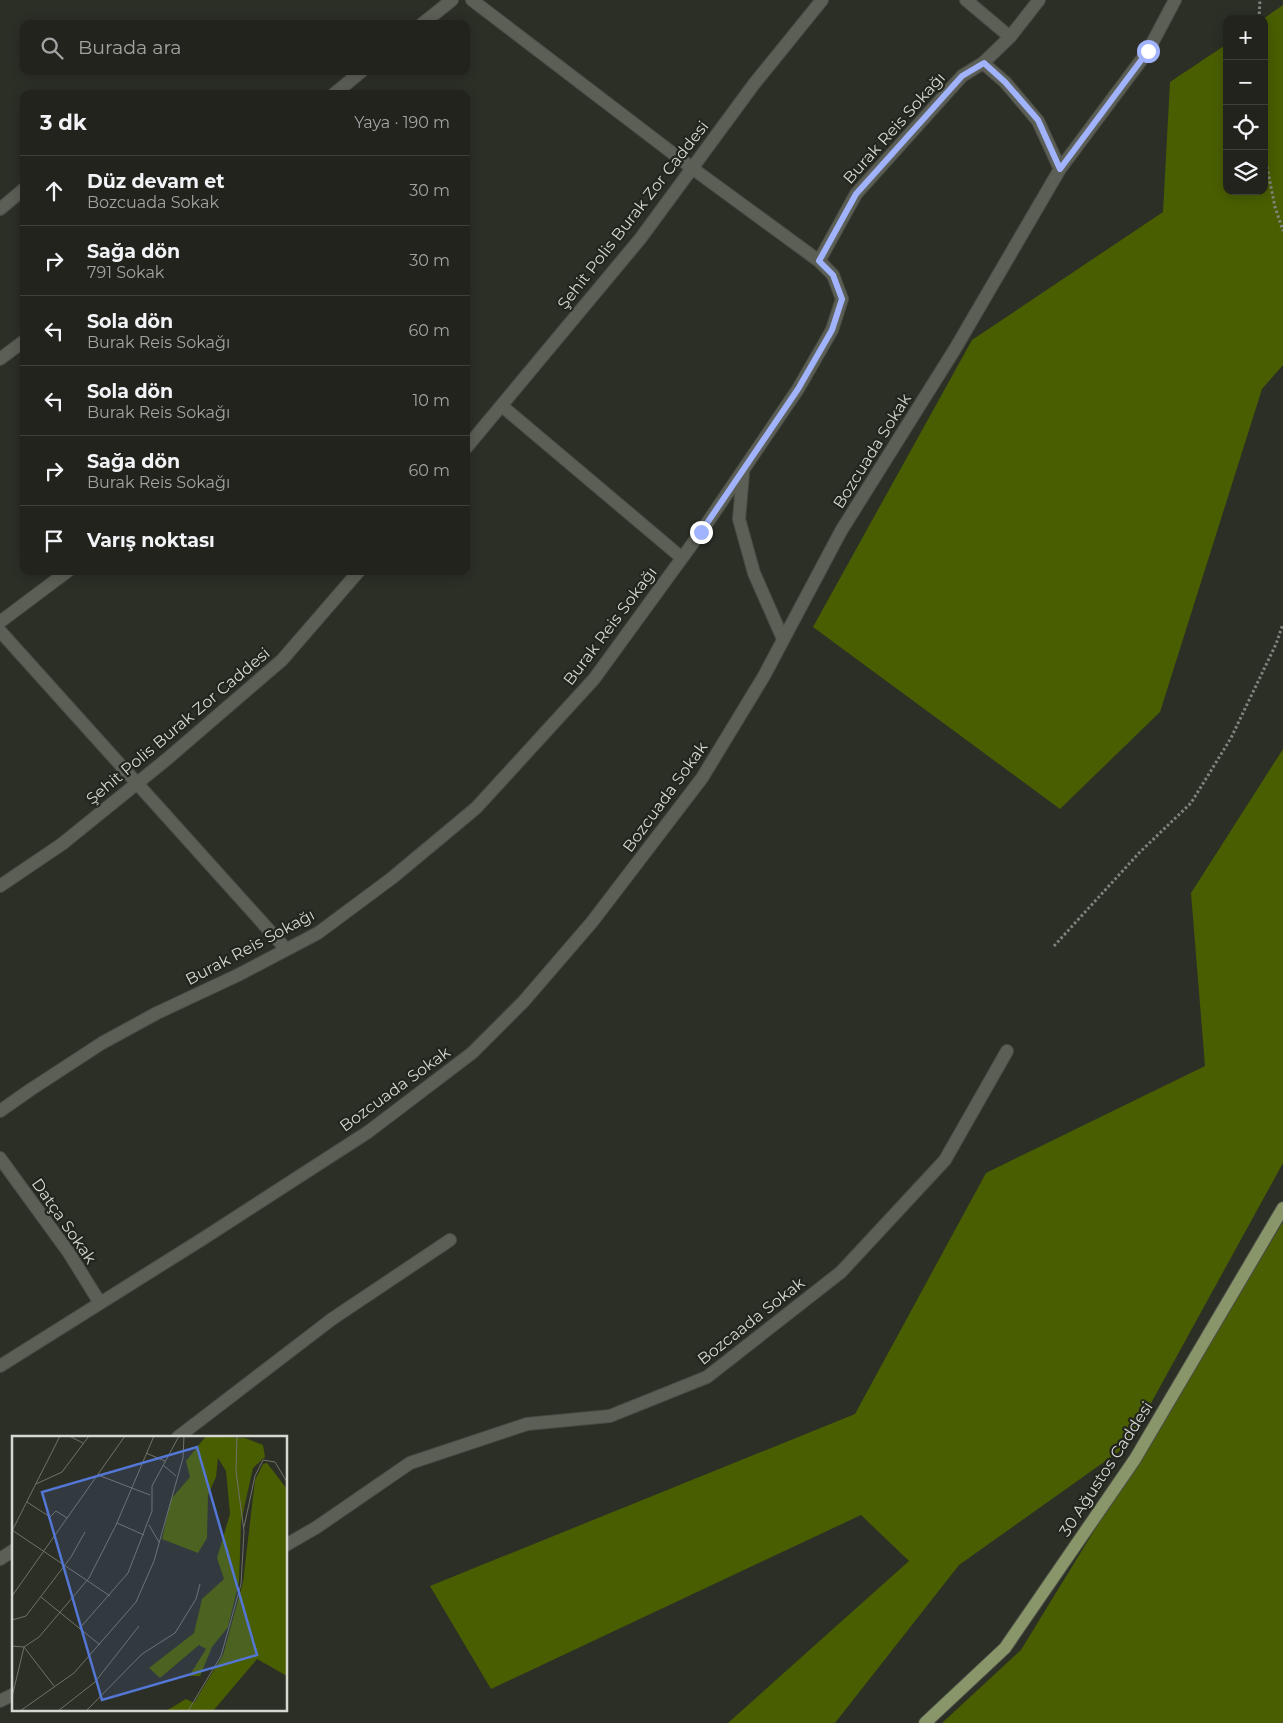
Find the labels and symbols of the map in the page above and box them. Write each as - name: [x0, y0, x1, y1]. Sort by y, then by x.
- route start: [1137, 40, 1160, 63]
- street label: Burak Reis Sokağı: [839, 68, 949, 188]
- street label: Şehit Polis Burak Zor Caddesi: [554, 117, 712, 313]
- street label: Bozcuada Sokak: [829, 390, 915, 512]
- route end: [690, 521, 713, 544]
- street label: Burak Reis Sokağı: [559, 563, 661, 689]
- street label: Şehit Polis Burak Zor Caddesi: [82, 644, 274, 808]
- street label: Bozcuada Sokak: [619, 738, 712, 856]
- street label: Burak Reis Sokağı: [182, 905, 318, 989]
- street label: Bozcuada Sokak: [336, 1042, 454, 1135]
- street label: Datça Sokak: [28, 1175, 101, 1268]
- street label: Bozcaada Sokak: [694, 1273, 809, 1369]
- street label: 30 Ağustos Caddesi: [1055, 1398, 1157, 1540]
- inset map: [12, 1436, 288, 1710]

